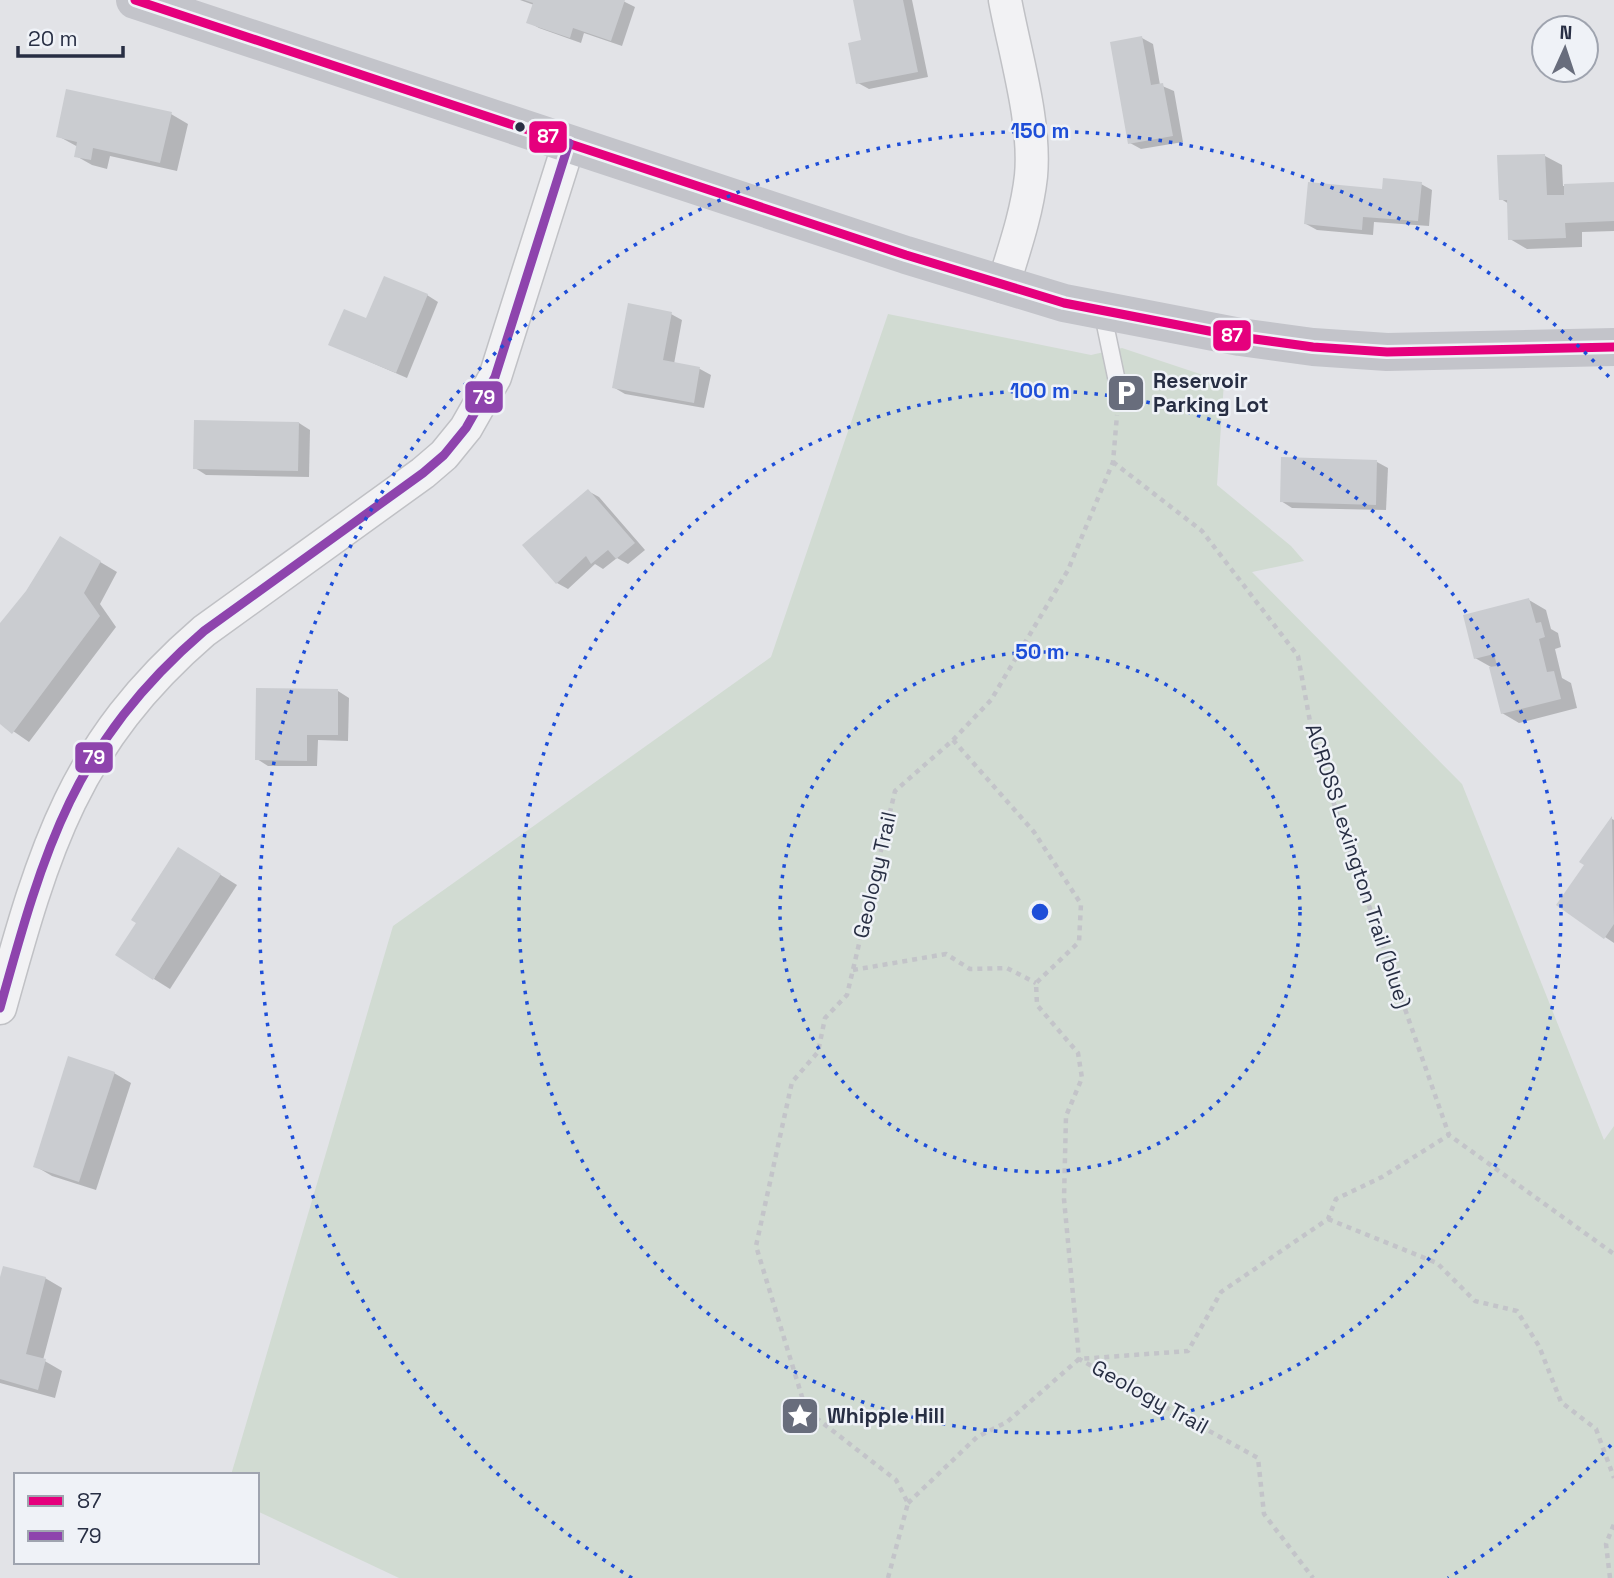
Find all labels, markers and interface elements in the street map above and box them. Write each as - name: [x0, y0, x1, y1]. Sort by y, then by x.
- scale bar: [18, 14, 122, 58]
- north arrow: [1530, 14, 1600, 84]
- text: N: [1559, 20, 1573, 45]
- text: 20 m: [28, 25, 78, 52]
- text: 150 m: [1011, 117, 1069, 144]
- unlabelled marker: [513, 120, 527, 134]
- line badge: 87: [528, 120, 568, 154]
- text: 87: [537, 124, 559, 149]
- line badge: 87: [1212, 319, 1252, 352]
- text: 87: [1221, 323, 1243, 348]
- place label: Reservoir Parking Lot: [1153, 367, 1269, 418]
- parking icon: Reservoir Parking Lot: [1105, 372, 1147, 414]
- text: 100 m: [1010, 377, 1070, 404]
- line badge: 79: [464, 380, 504, 414]
- text: 79: [473, 385, 495, 410]
- text: 50 m: [1015, 638, 1065, 665]
- street label: ACROSS Lexington Trail (blue): [1300, 720, 1417, 1012]
- line badge: 79: [74, 741, 114, 774]
- text: 79: [83, 745, 105, 770]
- street label: Geology Trail: [847, 809, 902, 941]
- centre of rings: [1028, 900, 1052, 924]
- street label: Geology Trail: [1087, 1353, 1213, 1440]
- place icon: Whipple Hill: [779, 1395, 821, 1437]
- place label: Whipple Hill: [827, 1402, 945, 1429]
- legend: [14, 1473, 259, 1564]
- text: 87: [77, 1487, 102, 1514]
- text: 79: [77, 1522, 102, 1549]

